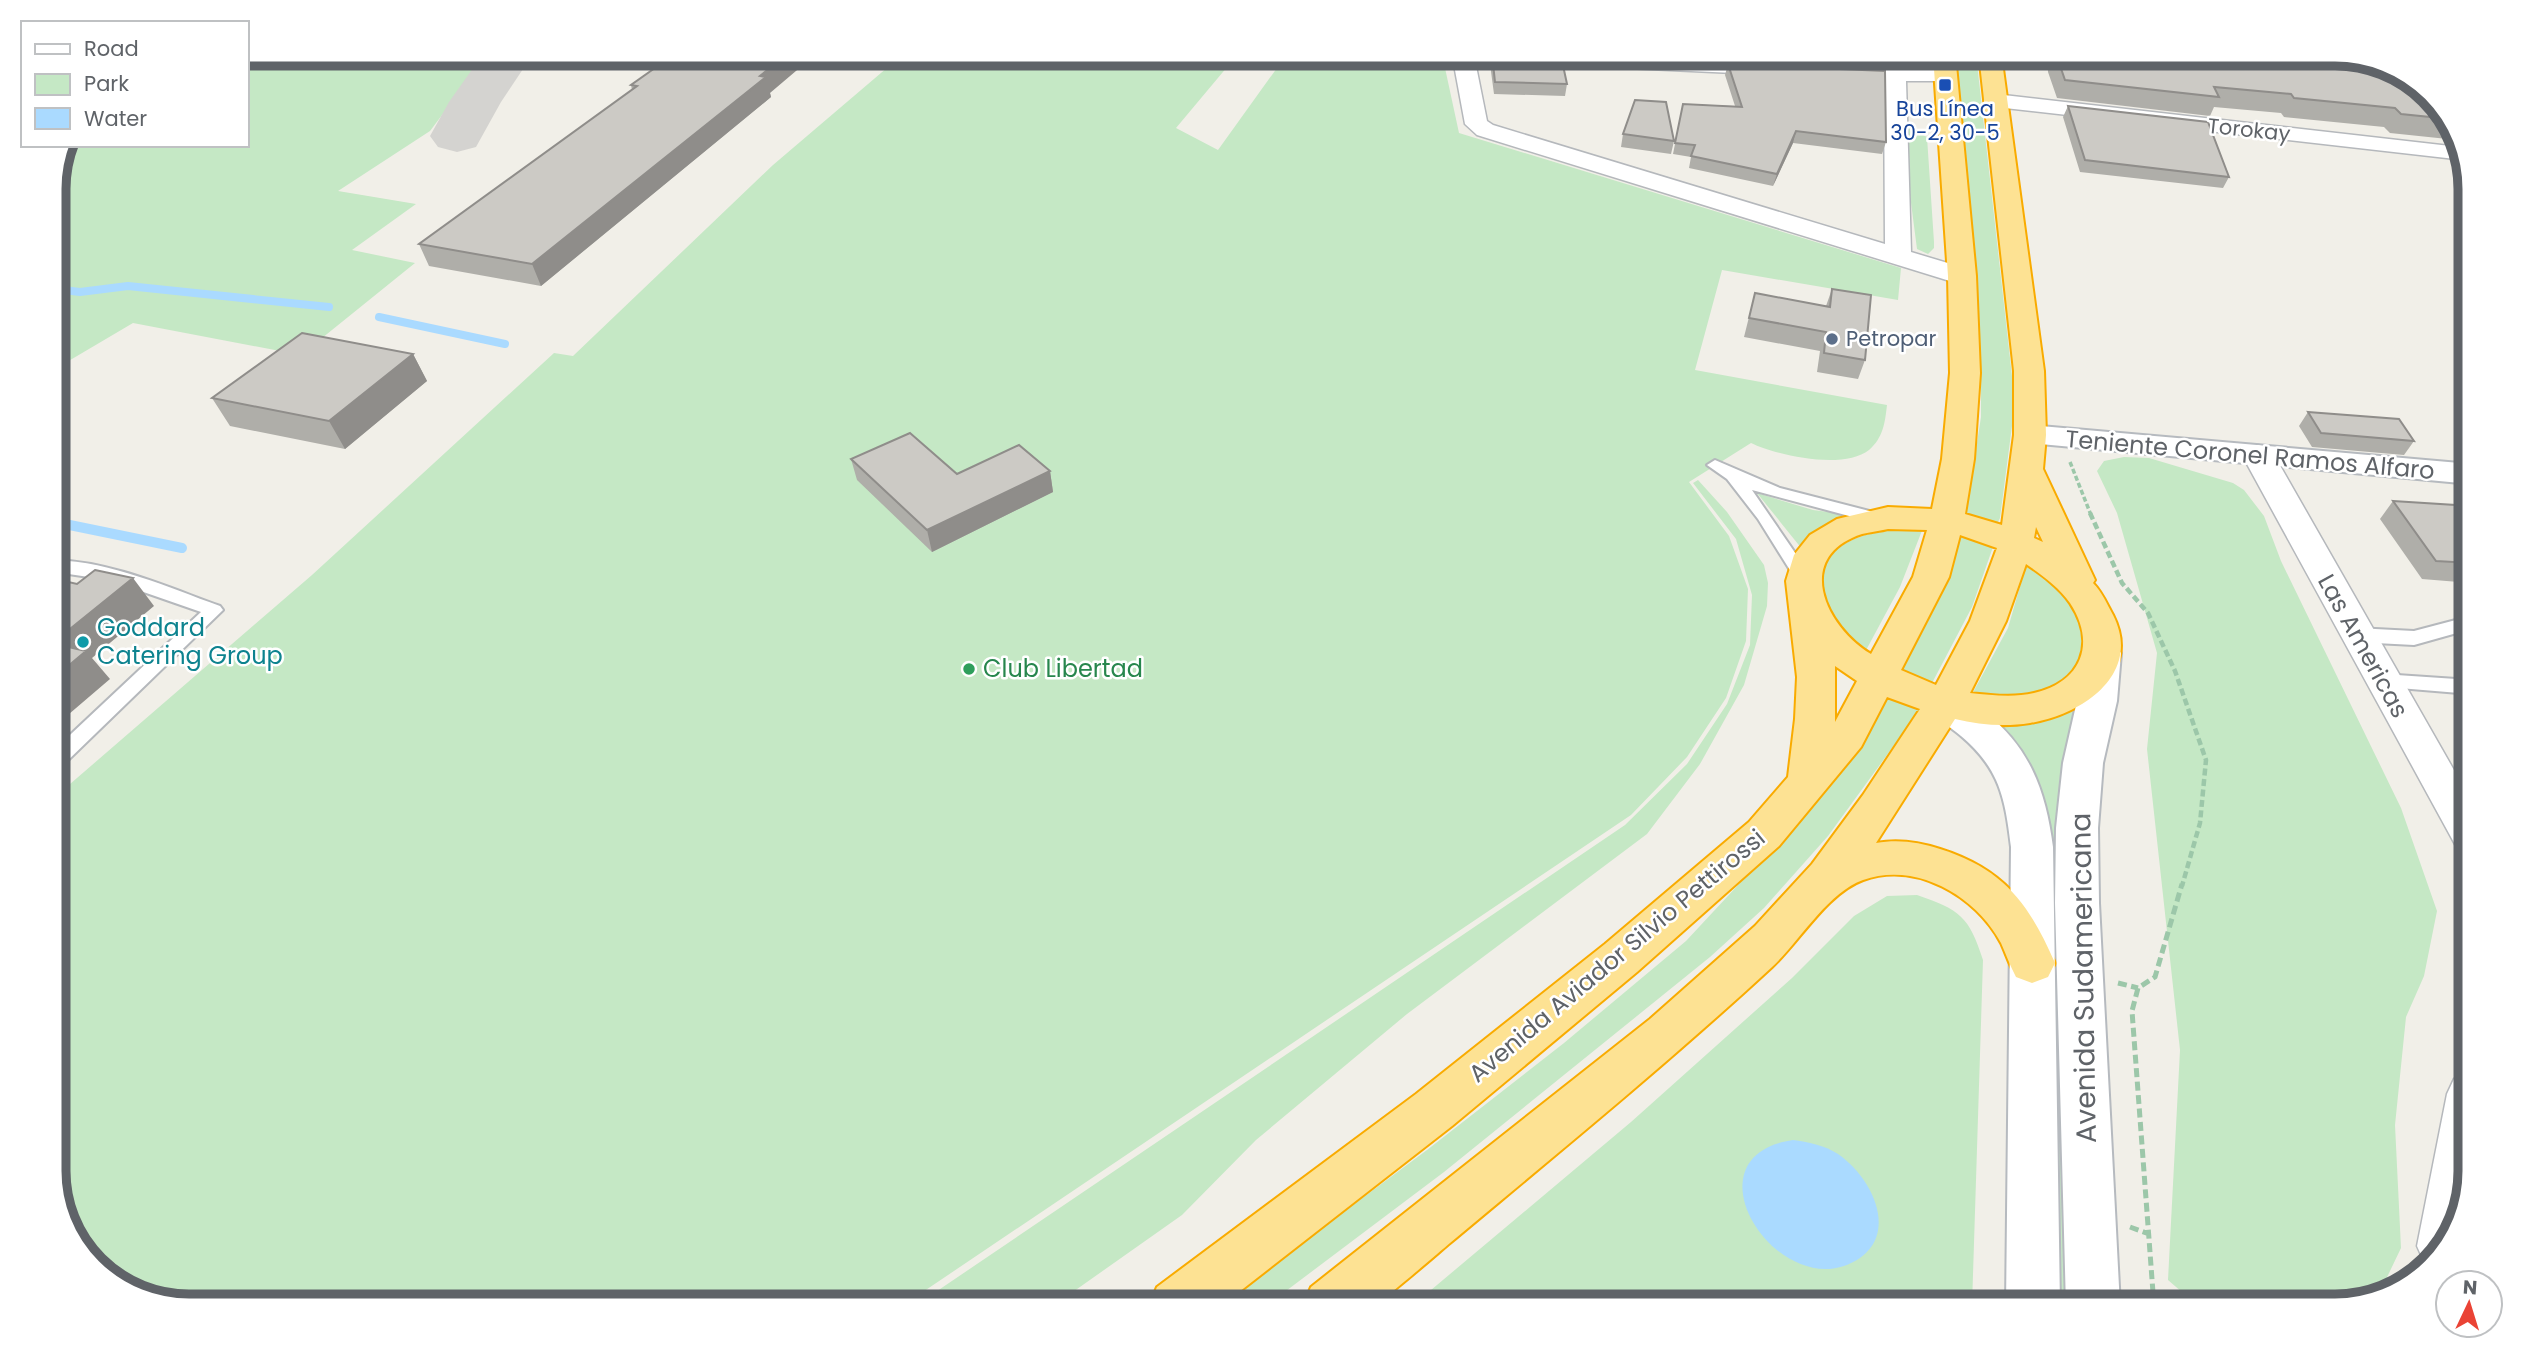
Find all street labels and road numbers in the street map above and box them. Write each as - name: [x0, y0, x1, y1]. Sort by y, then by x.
- street label: Torokay: [2206, 111, 2292, 148]
- street label: Teniente Coronel Ramos Alfaro: [2064, 422, 2436, 487]
- street label: Las Americas: [2310, 568, 2417, 724]
- street label: Avenida Sudamericana: [2061, 812, 2106, 1144]
- street label: Avenida Aviador Silvio Pettirossi: [1461, 822, 1772, 1090]

